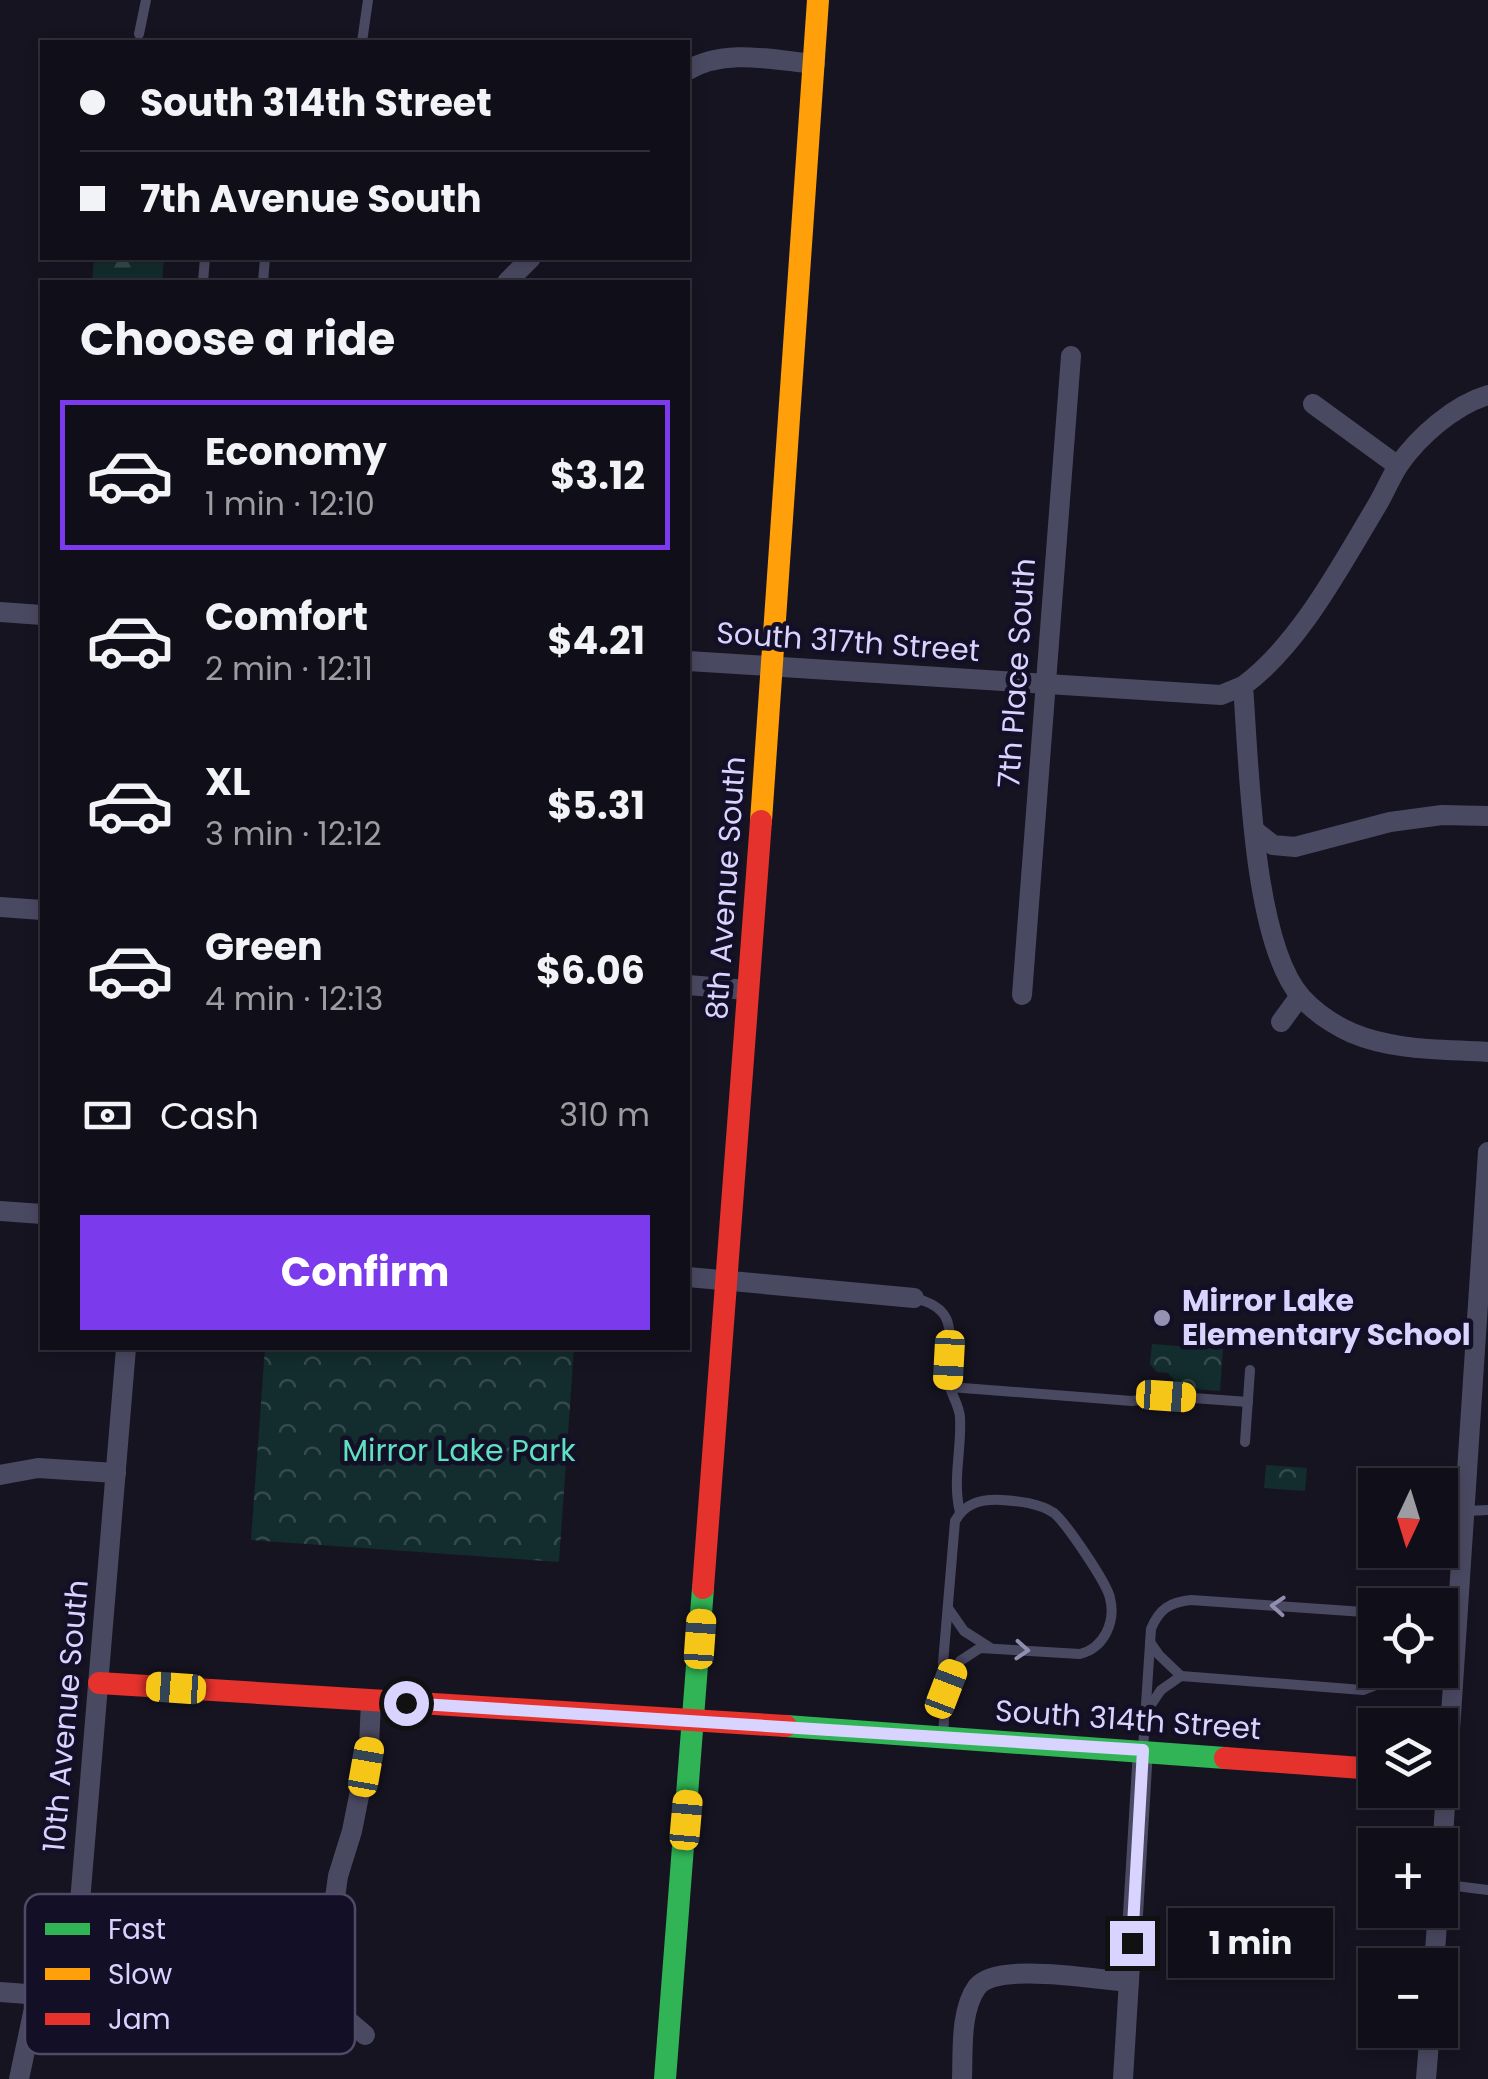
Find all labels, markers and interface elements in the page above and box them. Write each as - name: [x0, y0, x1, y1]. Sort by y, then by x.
- text: South 314th Street: [140, 76, 492, 129]
- text: 7th Avenue South: [140, 172, 482, 225]
- text: Choose a ride: [80, 308, 395, 371]
- text: Economy: [205, 425, 387, 478]
- icon: car: [85, 430, 175, 520]
- text: $3.12: [550, 449, 645, 502]
- text: 1 min · 12:10: [205, 481, 375, 526]
- street label: 7th Place South: [987, 556, 1046, 789]
- text: Comfort: [205, 590, 368, 643]
- icon: car: [85, 595, 175, 685]
- street label: South 317th Street: [715, 611, 981, 672]
- text: $4.21: [548, 614, 645, 667]
- text: 2 min · 12:11: [205, 646, 373, 691]
- text: XL: [205, 755, 250, 808]
- street label: 8th Avenue South: [695, 755, 756, 1021]
- icon: car: [85, 760, 175, 850]
- text: $5.31: [547, 779, 645, 832]
- text: 3 min · 12:12: [205, 811, 382, 856]
- text: Green: [205, 920, 323, 973]
- icon: car: [85, 925, 175, 1015]
- text: $6.06: [536, 944, 645, 997]
- text: 4 min · 12:13: [205, 976, 383, 1021]
- icon: cash: [80, 1088, 135, 1143]
- text: Cash: [160, 1089, 259, 1142]
- text: 310 m: [559, 1092, 650, 1137]
- button: Confirm: [80, 1215, 650, 1330]
- place label: Mirror Lake Elementary School: [1182, 1279, 1471, 1356]
- marker: Mirror Lake Elementary School: [1151, 1307, 1173, 1329]
- car: [932, 1329, 966, 1391]
- car: [1135, 1379, 1197, 1413]
- park label: Mirror Lake Park: [342, 1429, 576, 1472]
- north arrow: [1358, 1468, 1458, 1568]
- map controls: [1358, 1468, 1458, 2048]
- street label: 10th Avenue South: [32, 1578, 99, 1854]
- button: locate: [1358, 1588, 1458, 1688]
- one-way arrow: [1270, 1596, 1286, 1617]
- car: [683, 1608, 717, 1670]
- one-way arrow: [1014, 1639, 1030, 1661]
- car: [921, 1656, 971, 1722]
- car: [145, 1671, 207, 1705]
- route start: [384, 1681, 429, 1726]
- street label: South 314th Street: [994, 1689, 1262, 1750]
- button: layers: [1358, 1708, 1458, 1808]
- car: [346, 1735, 386, 1799]
- car: [668, 1789, 704, 1851]
- button: +: [1358, 1828, 1458, 1928]
- legend: [25, 1894, 355, 2054]
- callout: 1 min: [1167, 1908, 1332, 1978]
- text: Fast: [108, 1910, 166, 1949]
- text: 1 min: [1209, 1920, 1292, 1965]
- route end: [1110, 1921, 1155, 1966]
- button: −: [1358, 1948, 1458, 2048]
- text: Slow: [108, 1955, 172, 1994]
- text: Jam: [108, 2000, 171, 2039]

